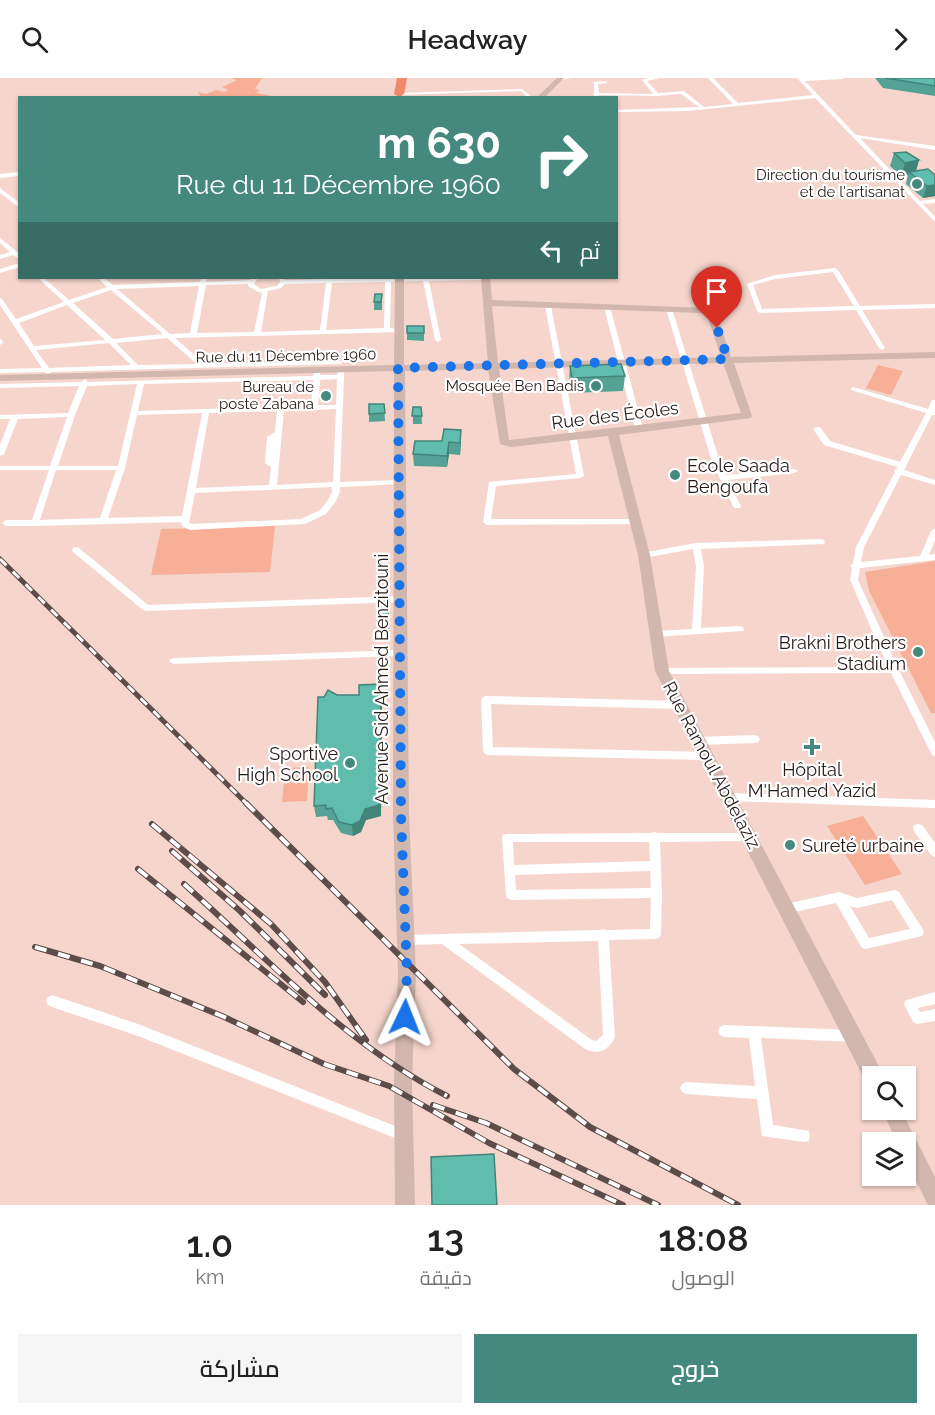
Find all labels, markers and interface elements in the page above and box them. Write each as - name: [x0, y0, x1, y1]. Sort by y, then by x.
- icon: search: [18, 23, 51, 56]
- icon: forward: [884, 23, 917, 56]
- text: Headway: [408, 24, 527, 55]
- text: 630 m: [377, 119, 501, 168]
- icon: right: [522, 120, 600, 198]
- place label: Direction du tourisme et de l'artisanat: [756, 166, 905, 201]
- text: Rue du 11 Décembre 1960: [176, 169, 501, 200]
- marker: Direction du tourisme et de l'artisanat: [910, 177, 924, 191]
- icon: left: [535, 234, 568, 267]
- text: ثم: [580, 238, 600, 264]
- pin: [691, 266, 742, 328]
- icon: arrive: [700, 275, 733, 308]
- street label: Rue du 11 Décembre 1960: [196, 345, 376, 367]
- place label: Mosquée Ben Badis: [446, 377, 584, 395]
- place label: Bureau de poste Zabana: [219, 378, 314, 413]
- marker: Mosquée Ben Badis: [589, 379, 603, 393]
- marker: Bureau de poste Zabana: [319, 389, 333, 403]
- street label: Rue des Écoles: [550, 396, 680, 433]
- place label: Ecole Saada Bengoufa: [687, 455, 790, 497]
- marker: Ecole Saada Bengoufa: [668, 468, 682, 482]
- street label: Avenue Sid Ahmed Benzitouni: [371, 554, 392, 804]
- place label: Brakni Brothers Stadium: [779, 632, 906, 674]
- marker: Brakni Brothers Stadium: [911, 645, 925, 659]
- street label: Rue Ramoul Abdelaziz: [659, 678, 765, 852]
- marker: Hôpital M'Hamed Yazid: [803, 738, 821, 756]
- place label: Sportive High School: [237, 743, 338, 785]
- marker: Sportive High School: [343, 756, 357, 770]
- place label: Hôpital M'Hamed Yazid: [748, 759, 876, 801]
- place label: Sureté urbaine: [802, 835, 924, 856]
- marker: Sureté urbaine: [783, 838, 797, 852]
- position arrow: [373, 985, 437, 1049]
- map controls: [862, 1066, 916, 1186]
- button: search: [862, 1066, 916, 1120]
- button: layers: [862, 1132, 916, 1186]
- text: 13: [427, 1217, 464, 1259]
- text: 18:08: [658, 1217, 749, 1259]
- text: 1.0: [187, 1223, 233, 1265]
- text: km: [195, 1265, 224, 1289]
- text: دقيقة: [420, 1266, 472, 1290]
- text: الوصول: [671, 1266, 735, 1290]
- button: مشاركة: [18, 1334, 462, 1403]
- button: خروج: [474, 1334, 917, 1403]

